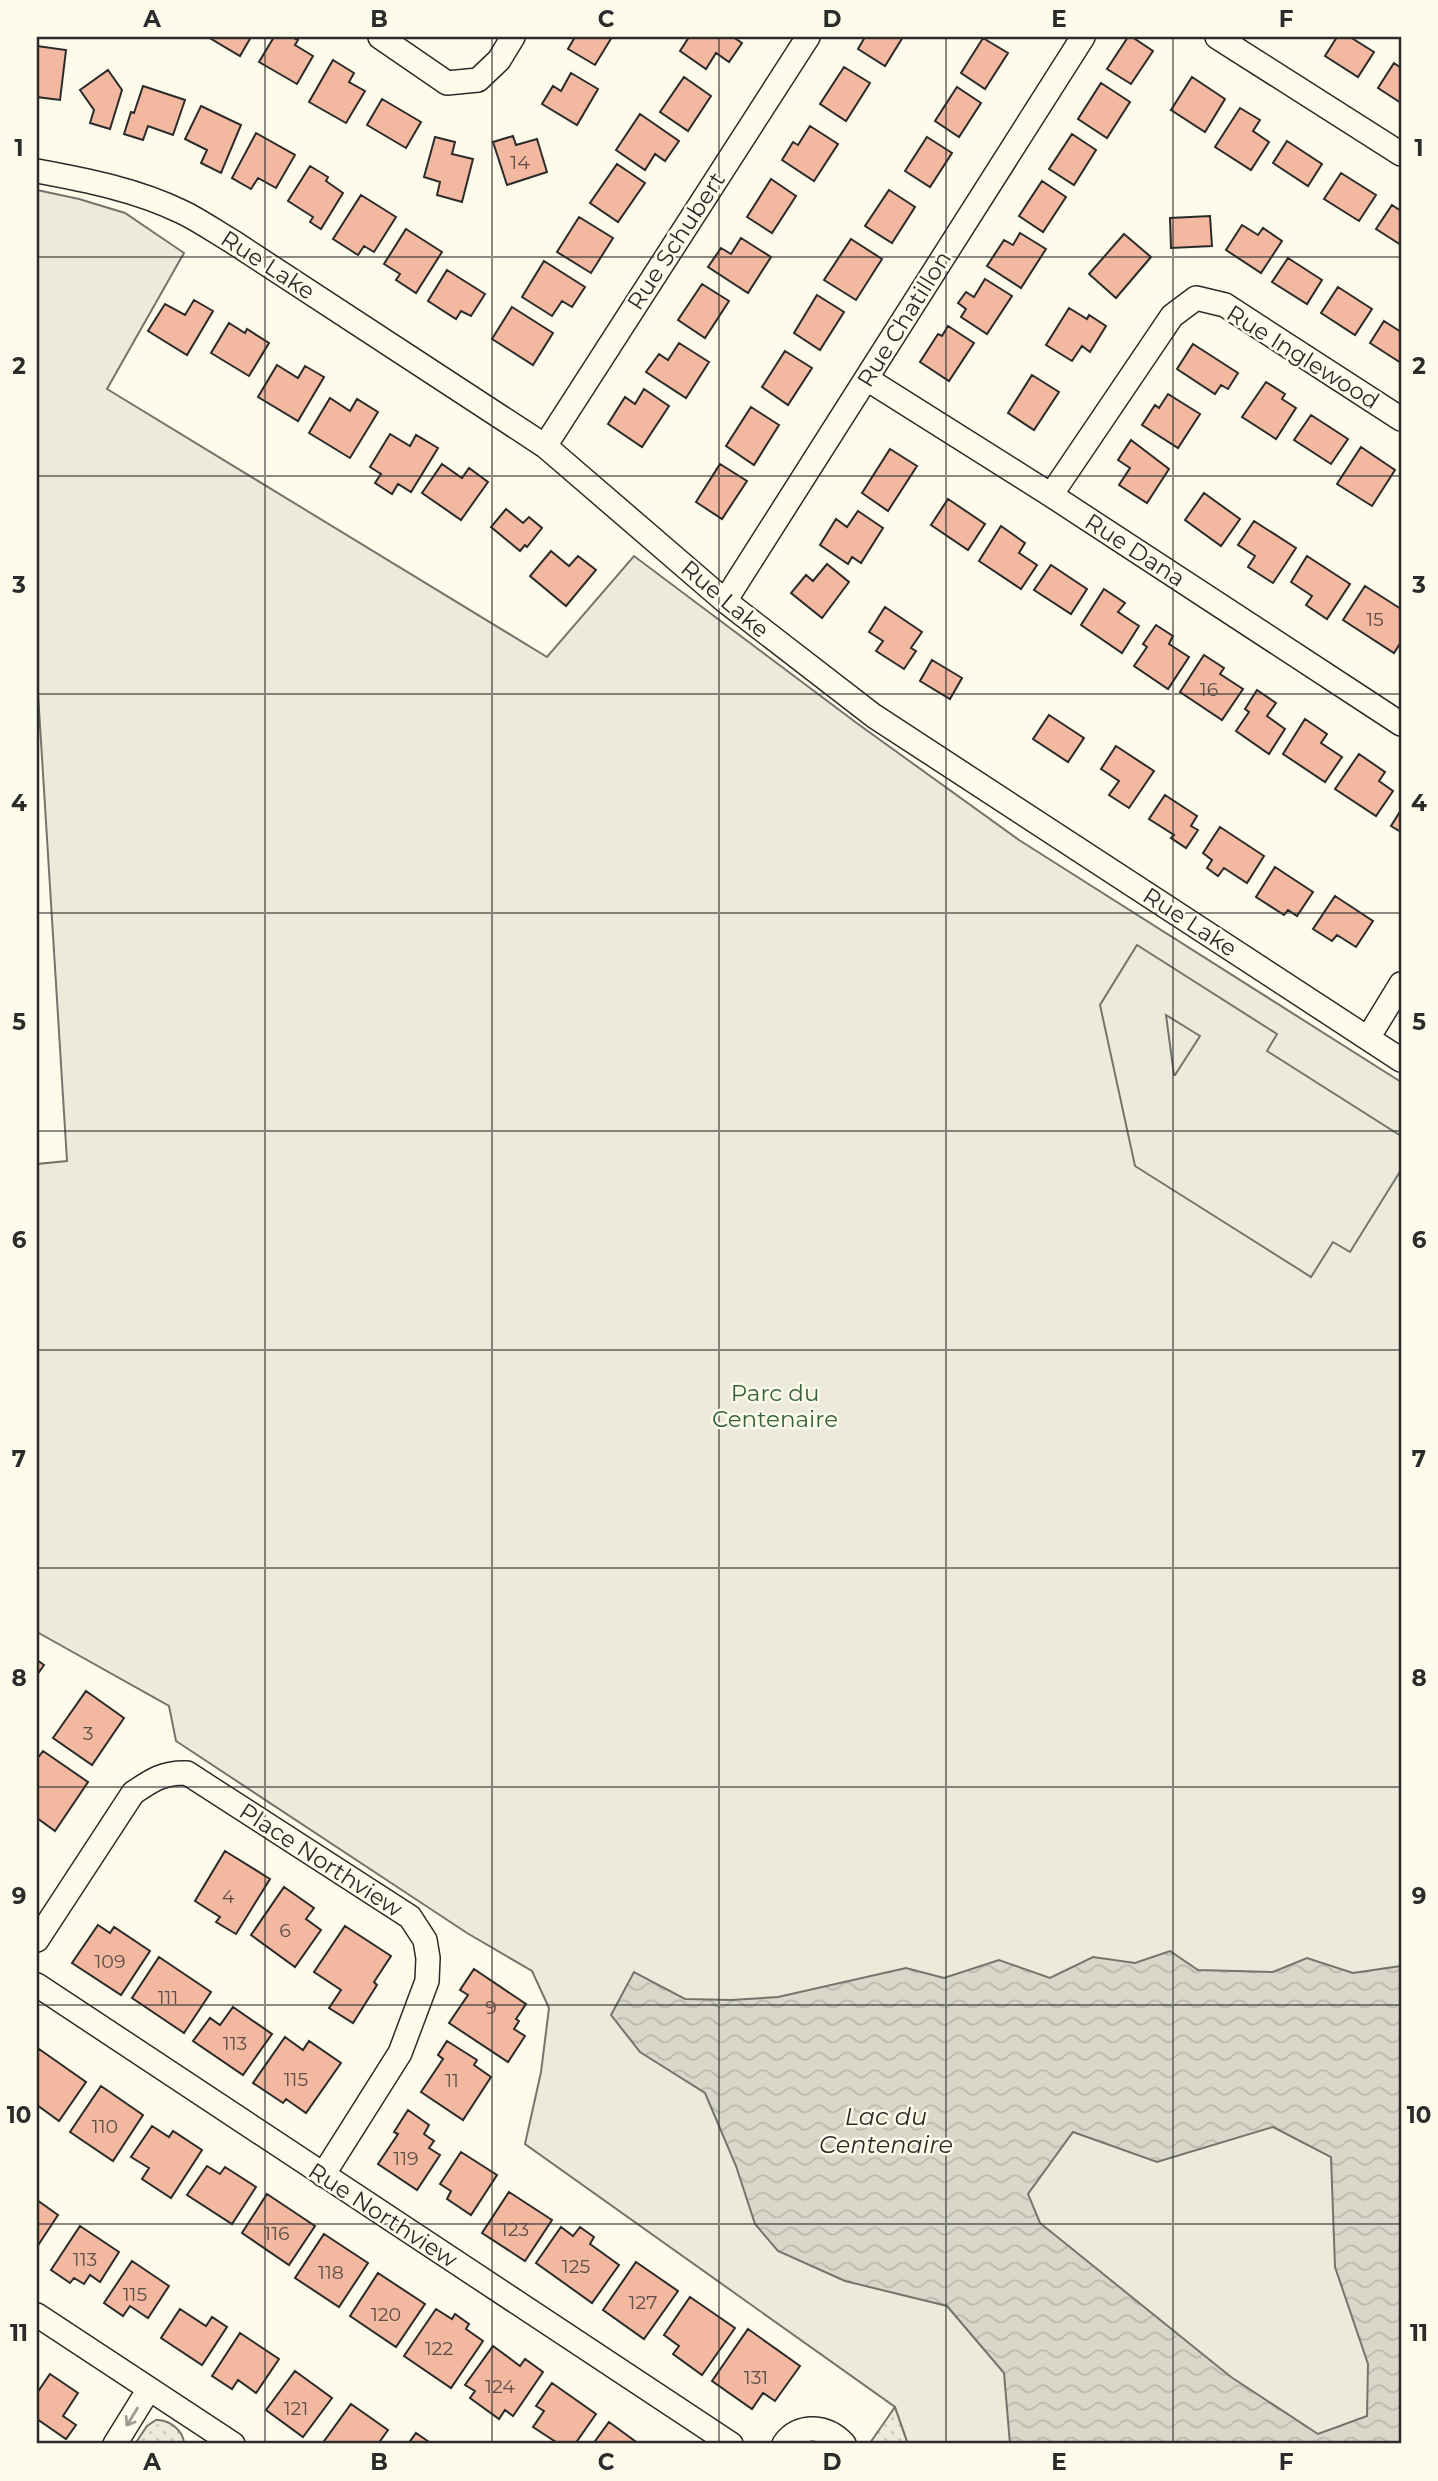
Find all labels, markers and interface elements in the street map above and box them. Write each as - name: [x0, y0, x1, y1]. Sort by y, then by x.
- text: A: [142, 5, 161, 33]
- text: B: [370, 5, 388, 33]
- text: C: [598, 5, 615, 33]
- text: D: [823, 5, 842, 33]
- text: E: [1051, 5, 1067, 33]
- text: F: [1279, 5, 1294, 33]
- text: 1: [14, 134, 24, 162]
- text: 1: [1414, 134, 1424, 162]
- house number: 14: [510, 151, 530, 174]
- street label: Rue Schubert: [621, 167, 731, 315]
- street label: Rue Lake: [216, 224, 320, 306]
- street label: Rue Chatillon: [851, 246, 957, 392]
- street label: Rue Inglewood: [1222, 299, 1384, 415]
- text: 2: [12, 352, 26, 380]
- text: 2: [1412, 352, 1426, 380]
- street label: Rue Dana: [1080, 507, 1190, 593]
- street label: Rue Lake: [675, 554, 775, 644]
- text: 3: [11, 571, 26, 599]
- text: 3: [1411, 571, 1426, 599]
- house number: 15: [1366, 608, 1384, 631]
- house number: 16: [1200, 678, 1218, 701]
- text: 4: [11, 789, 27, 817]
- text: 4: [1411, 789, 1427, 817]
- street label: Rue Lake: [1138, 881, 1242, 963]
- text: 5: [12, 1008, 26, 1036]
- text: 5: [1412, 1008, 1426, 1036]
- text: 6: [12, 1226, 27, 1254]
- text: 6: [1412, 1226, 1427, 1254]
- park label: Parc du Centenaire: [712, 1379, 838, 1433]
- text: 7: [12, 1445, 26, 1473]
- text: 7: [1412, 1445, 1426, 1473]
- text: 8: [11, 1664, 27, 1692]
- text: 8: [1411, 1664, 1427, 1692]
- house number: 3: [83, 1722, 93, 1745]
- street label: Place Northview: [234, 1797, 408, 1924]
- text: 9: [12, 1882, 26, 1910]
- text: 9: [1412, 1882, 1426, 1910]
- house number: 4: [222, 1885, 235, 1908]
- house number: 6: [279, 1919, 291, 1942]
- house number: 109: [94, 1950, 126, 1973]
- house number: 111: [158, 1986, 178, 2009]
- house number: 9: [485, 1996, 497, 2019]
- house number: 113: [223, 2032, 247, 2055]
- house number: 115: [284, 2068, 308, 2091]
- house number: 11: [445, 2069, 459, 2092]
- text: 10: [7, 2101, 31, 2129]
- text: 10: [1407, 2101, 1431, 2129]
- water label: Lac du Centenaire: [819, 2102, 953, 2159]
- house number: 110: [92, 2115, 118, 2138]
- house number: 119: [393, 2147, 419, 2170]
- street label: Rue Northview: [303, 2156, 463, 2274]
- house number: 123: [501, 2218, 529, 2241]
- house number: 116: [264, 2222, 290, 2245]
- house number: 113: [73, 2248, 97, 2271]
- house number: 125: [562, 2255, 590, 2278]
- house number: 118: [318, 2261, 344, 2284]
- house number: 115: [123, 2283, 147, 2306]
- house number: 127: [629, 2291, 657, 2314]
- house number: 120: [371, 2303, 401, 2326]
- text: 11: [10, 2319, 28, 2347]
- text: 11: [1410, 2319, 1428, 2347]
- house number: 122: [425, 2337, 453, 2360]
- house number: 131: [744, 2366, 768, 2389]
- house number: 124: [485, 2375, 515, 2398]
- house number: 121: [284, 2397, 308, 2420]
- one-way arrow: [125, 2406, 139, 2426]
- text: A: [142, 2448, 161, 2476]
- text: B: [370, 2448, 388, 2476]
- text: C: [598, 2448, 615, 2476]
- text: D: [823, 2448, 842, 2476]
- text: E: [1051, 2448, 1067, 2476]
- text: F: [1279, 2448, 1294, 2476]

